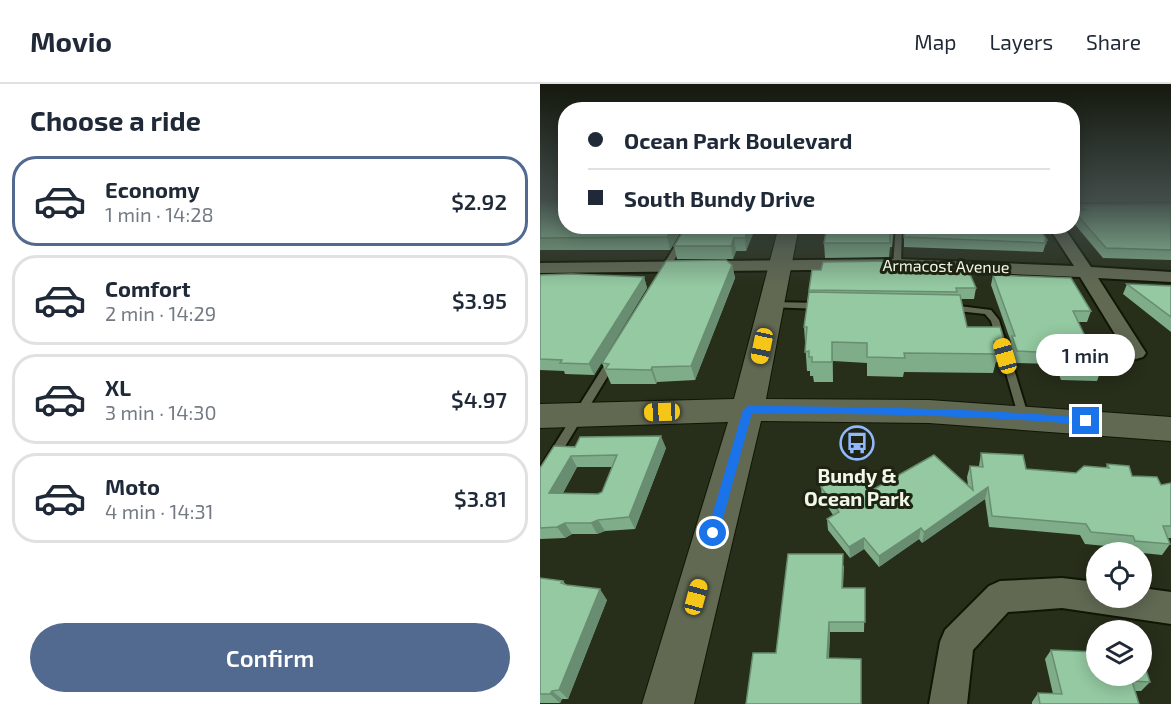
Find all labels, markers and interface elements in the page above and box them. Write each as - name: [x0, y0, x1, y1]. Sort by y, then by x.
- text: Movio: [30, 24, 112, 58]
- text: Map: [914, 29, 956, 54]
- text: Layers: [989, 29, 1053, 54]
- text: Share: [1086, 29, 1141, 54]
- text: Choose a ride: [30, 104, 201, 136]
- text: Ocean Park Boulevard: [624, 127, 852, 153]
- icon: car: [33, 174, 87, 228]
- text: Economy: [105, 176, 200, 202]
- text: South Bundy Drive: [624, 185, 815, 211]
- text: $2.92: [451, 188, 507, 214]
- text: 1 min · 14:28: [105, 202, 214, 226]
- street label: Armacost Avenue: [882, 255, 1010, 276]
- icon: car: [33, 273, 87, 327]
- text: Comfort: [105, 275, 190, 301]
- text: $3.95: [452, 287, 507, 313]
- text: 2 min · 14:29: [105, 301, 216, 325]
- car: [749, 327, 775, 365]
- callout: 1 min: [1036, 334, 1136, 376]
- car: [991, 336, 1019, 376]
- text: 1 min: [1062, 343, 1109, 367]
- icon: car: [33, 372, 87, 426]
- text: XL: [105, 374, 131, 400]
- text: $4.97: [451, 386, 507, 412]
- text: 3 min · 14:30: [105, 400, 216, 424]
- car: [644, 402, 680, 422]
- route end: [1072, 407, 1099, 434]
- bus stop icon: Bundy & Ocean Park: [839, 425, 875, 461]
- place label: Bundy & Ocean Park: [804, 463, 911, 510]
- icon: car: [33, 471, 87, 525]
- text: Moto: [105, 473, 160, 499]
- text: $3.81: [454, 485, 507, 511]
- text: 4 min · 14:31: [105, 499, 214, 523]
- route start: [699, 519, 726, 546]
- map controls: [1086, 542, 1152, 686]
- button: locate: [1086, 542, 1152, 608]
- car: [683, 577, 709, 617]
- button: layers: [1086, 620, 1152, 686]
- button: Confirm: [30, 623, 510, 692]

